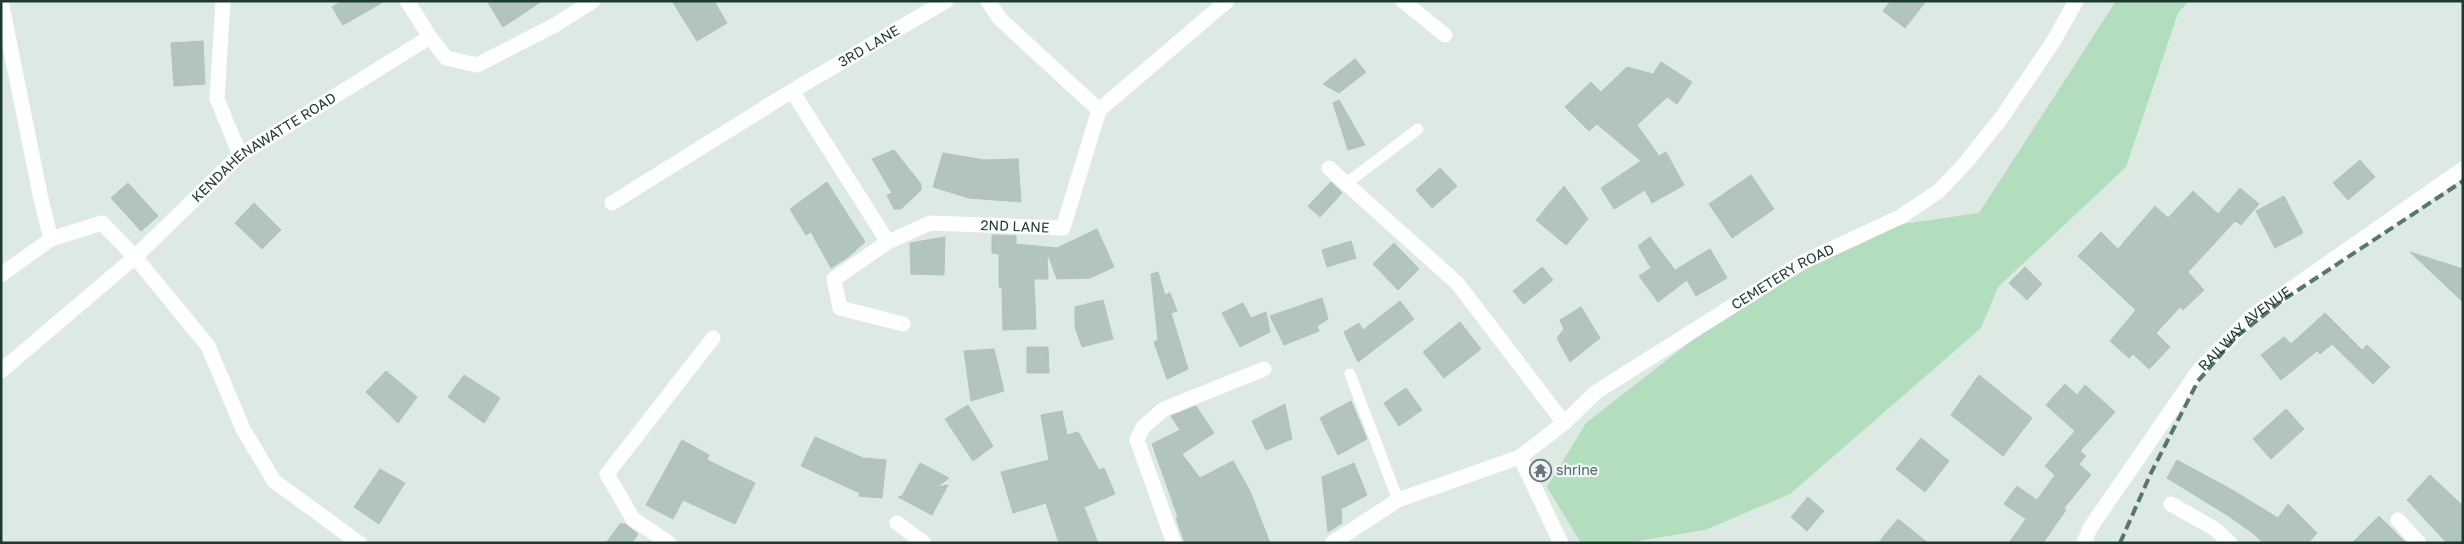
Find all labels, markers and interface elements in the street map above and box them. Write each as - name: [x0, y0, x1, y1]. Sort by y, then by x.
- street label: 3RD LANE: [835, 21, 902, 70]
- street label: KENDAHENAWATTE ROAD: [188, 88, 339, 205]
- street label: 2ND LANE: [980, 216, 1050, 235]
- street label: CEMETERY ROAD: [1728, 240, 1837, 313]
- street label: RAILWAY AVENUE: [2194, 282, 2294, 374]
- temple icon: shrine: [1528, 458, 1552, 482]
- place label: shrine: [1556, 461, 1598, 478]

